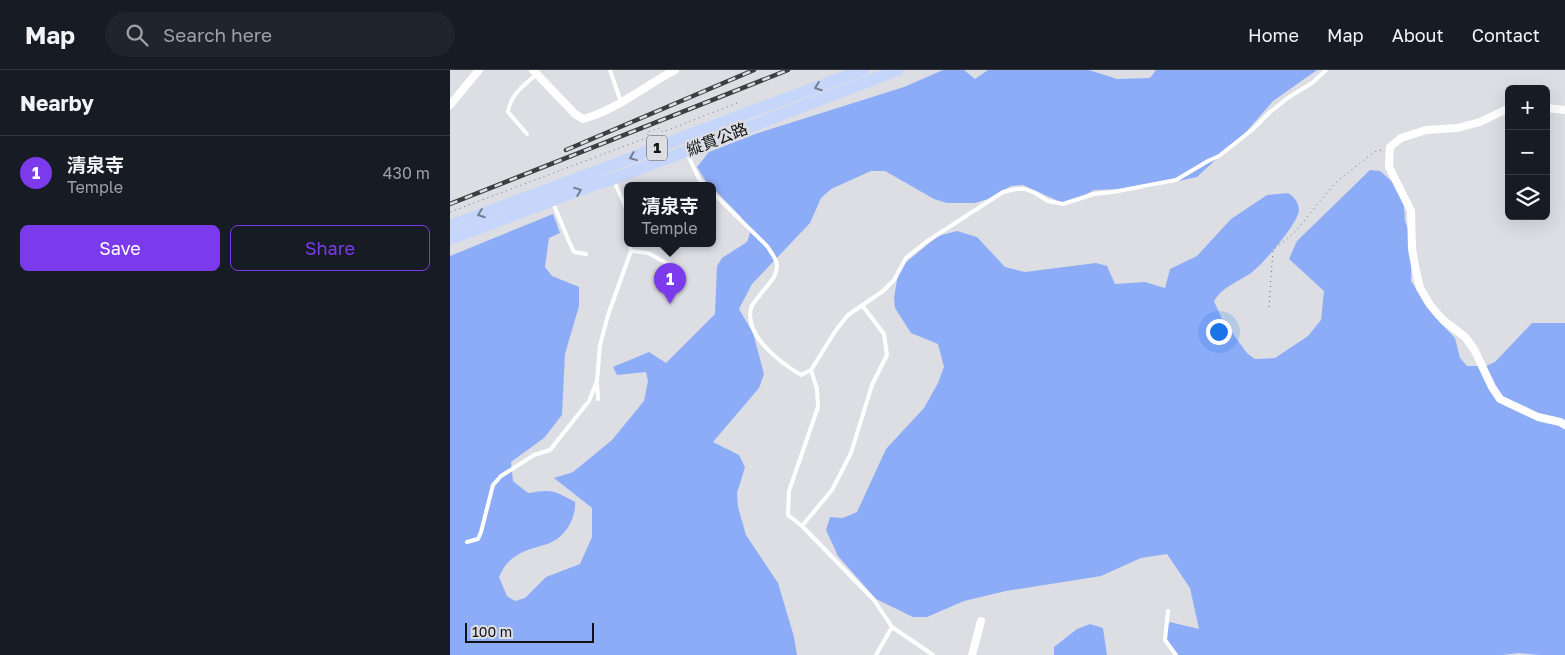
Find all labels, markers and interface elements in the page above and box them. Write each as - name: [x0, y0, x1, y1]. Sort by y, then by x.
- search box: [105, 12, 455, 57]
- text: Map: [25, 20, 75, 49]
- icon: search: [123, 21, 151, 49]
- text: Search here: [163, 23, 272, 46]
- text: Home: [1248, 24, 1299, 46]
- text: Map: [1327, 24, 1364, 46]
- text: About: [1392, 24, 1444, 46]
- text: Contact: [1472, 24, 1540, 46]
- one-way arrow: [814, 81, 822, 91]
- map controls: [1505, 85, 1550, 220]
- button: +: [1505, 85, 1550, 130]
- text: Nearby: [20, 90, 94, 116]
- street label: 縱貫公路: [684, 118, 750, 160]
- button: −: [1505, 130, 1550, 175]
- road number: 1: [647, 136, 667, 160]
- one-way arrow: [629, 151, 638, 162]
- text: 清泉寺: [67, 153, 124, 176]
- text: 1: [32, 163, 40, 183]
- text: 430 m: [383, 163, 430, 183]
- button: layers: [1505, 175, 1550, 220]
- text: Temple: [67, 177, 123, 197]
- popup: [624, 182, 716, 247]
- one-way arrow: [573, 187, 581, 197]
- text: 清泉寺: [641, 194, 699, 217]
- one-way arrow: [477, 208, 485, 218]
- text: Temple: [641, 218, 698, 238]
- button: Save: [20, 225, 220, 271]
- button: Share: [230, 225, 430, 271]
- pin: 1: [654, 263, 686, 304]
- your location: [1206, 319, 1232, 345]
- scale bar: [465, 620, 594, 643]
- text: 100 m: [472, 623, 512, 640]

